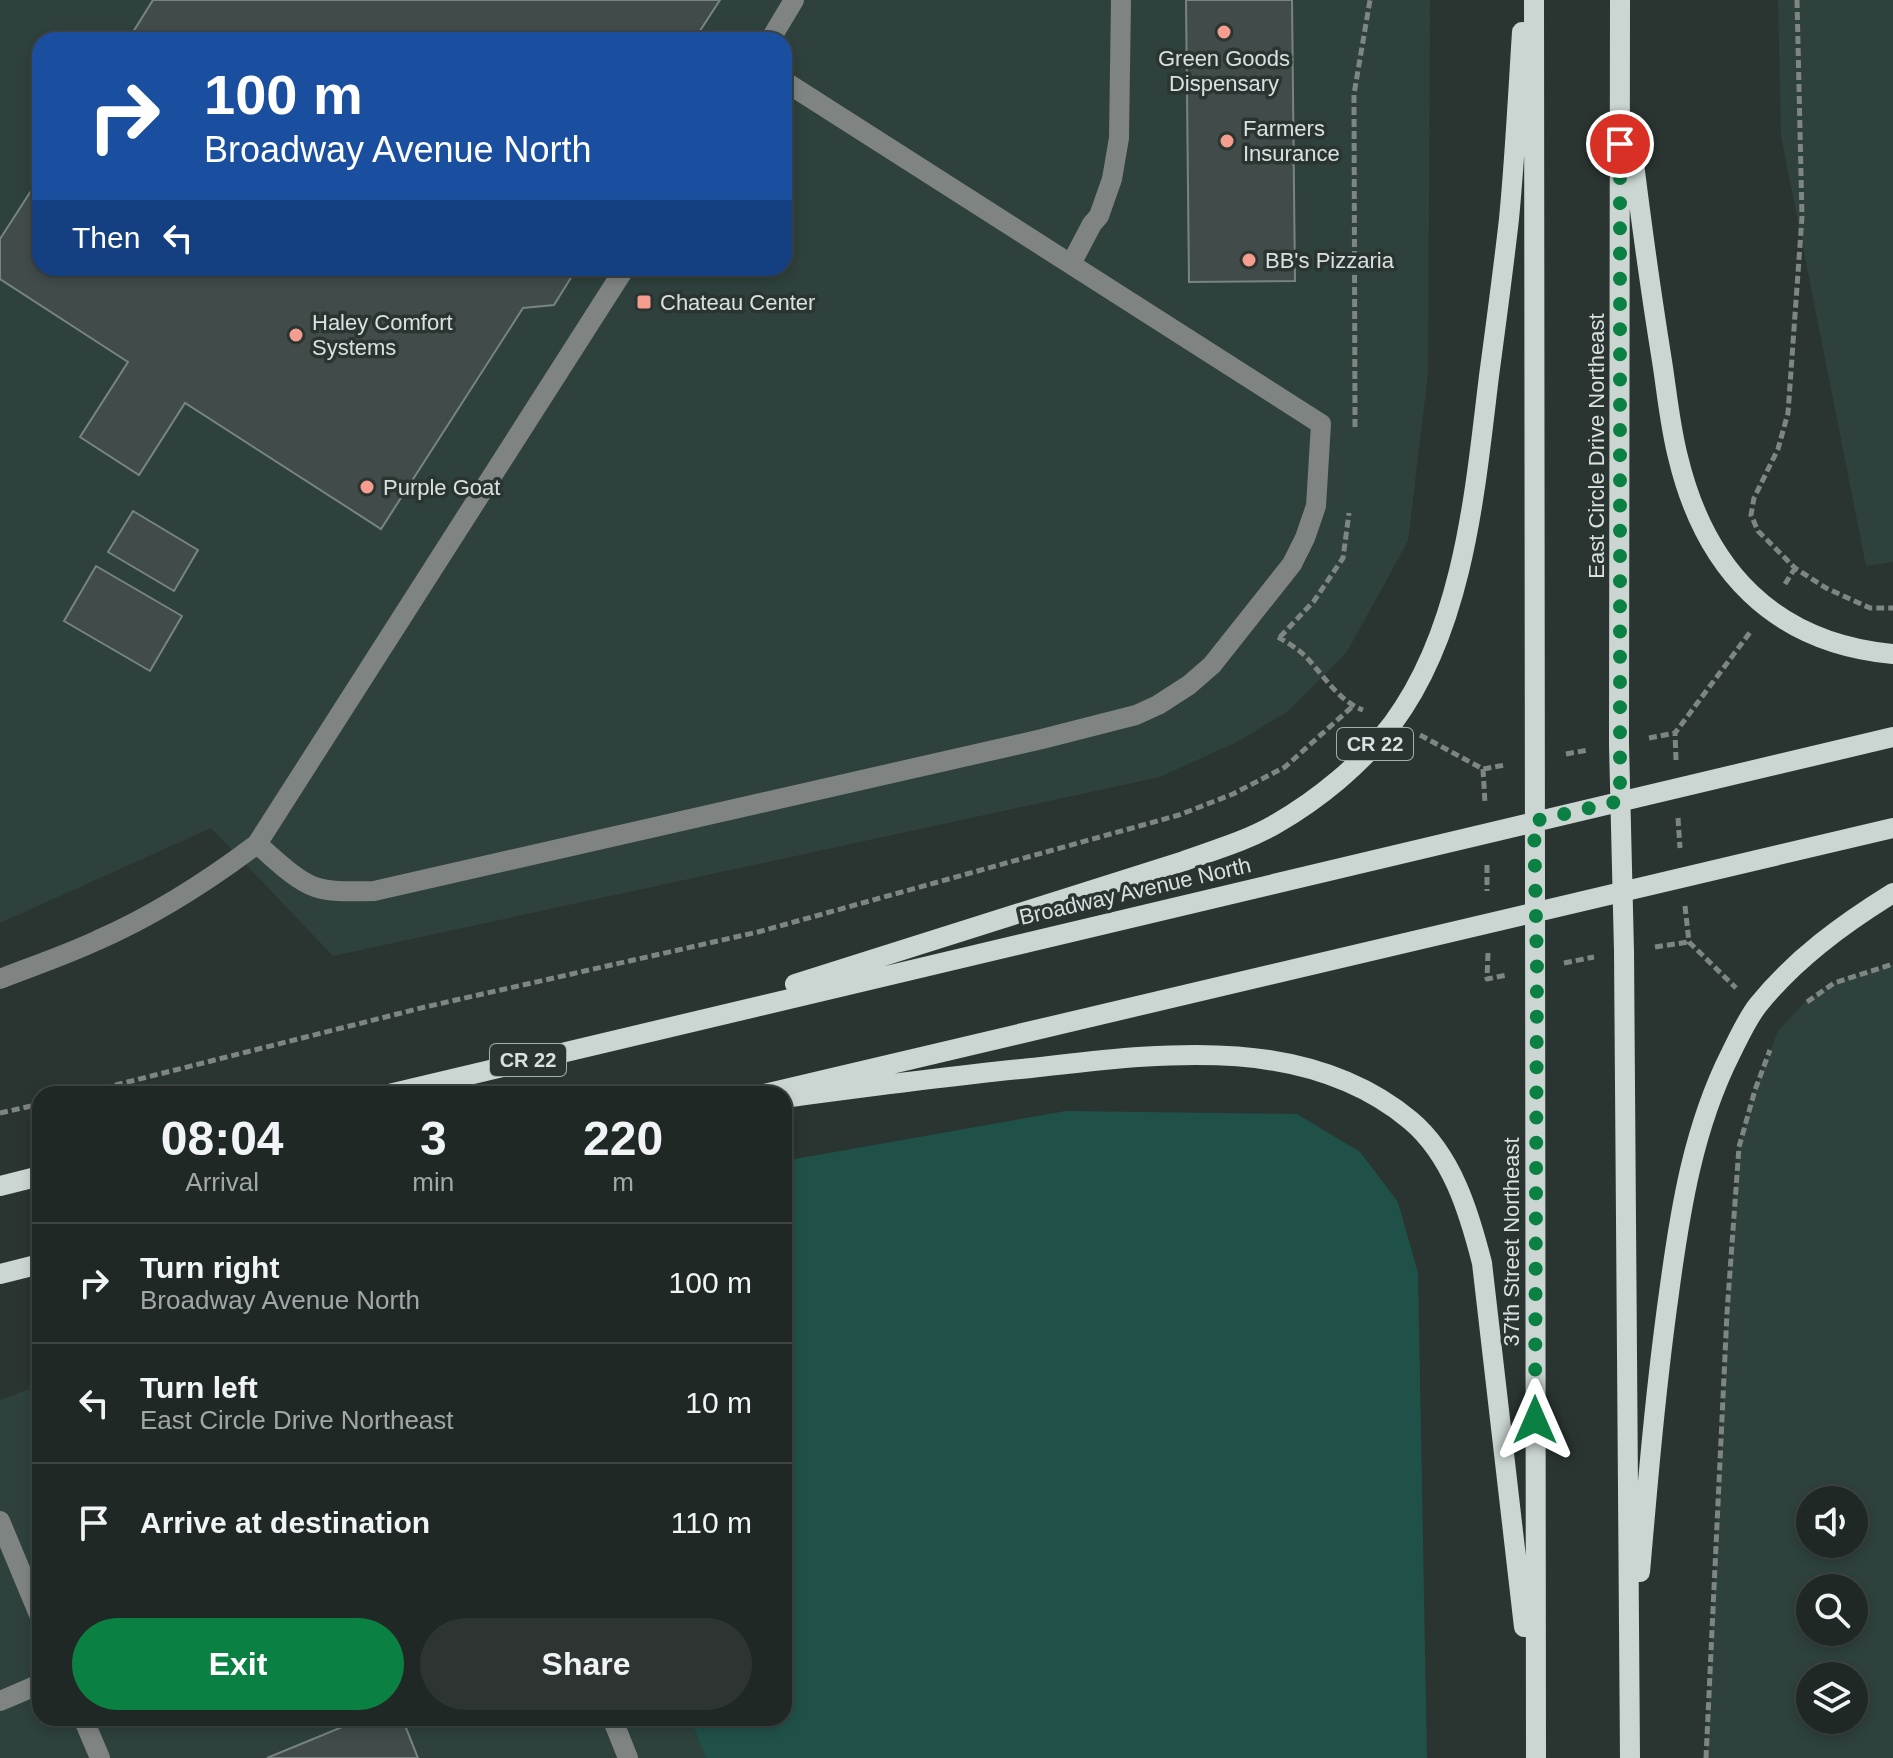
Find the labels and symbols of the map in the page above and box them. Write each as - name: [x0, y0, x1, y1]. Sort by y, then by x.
- marker: Green Goods Dispensary: [1215, 23, 1233, 41]
- place label: Green Goods Dispensary: [1158, 46, 1290, 96]
- pin: [1586, 110, 1654, 178]
- place label: Farmers Insurance: [1243, 116, 1340, 166]
- marker: Farmers Insurance: [1218, 132, 1236, 150]
- place label: BB's Pizzaria: [1265, 248, 1395, 273]
- marker: BB's Pizzaria: [1240, 251, 1258, 269]
- place label: Chateau Center: [660, 290, 815, 315]
- marker: Chateau Center: [635, 293, 653, 311]
- place label: Haley Comfort Systems: [312, 310, 453, 360]
- street label: East Circle Drive Northeast: [1584, 313, 1609, 579]
- marker: Haley Comfort Systems: [287, 326, 305, 344]
- place label: Purple Goat: [383, 475, 500, 500]
- marker: Purple Goat: [358, 478, 376, 496]
- road number: CR 22: [1337, 728, 1413, 760]
- street label: Broadway Avenue North: [1017, 852, 1253, 930]
- road number: CR 22: [490, 1044, 566, 1076]
- street label: 37th Street Northeast: [1499, 1137, 1524, 1347]
- position arrow: [1493, 1378, 1577, 1462]

